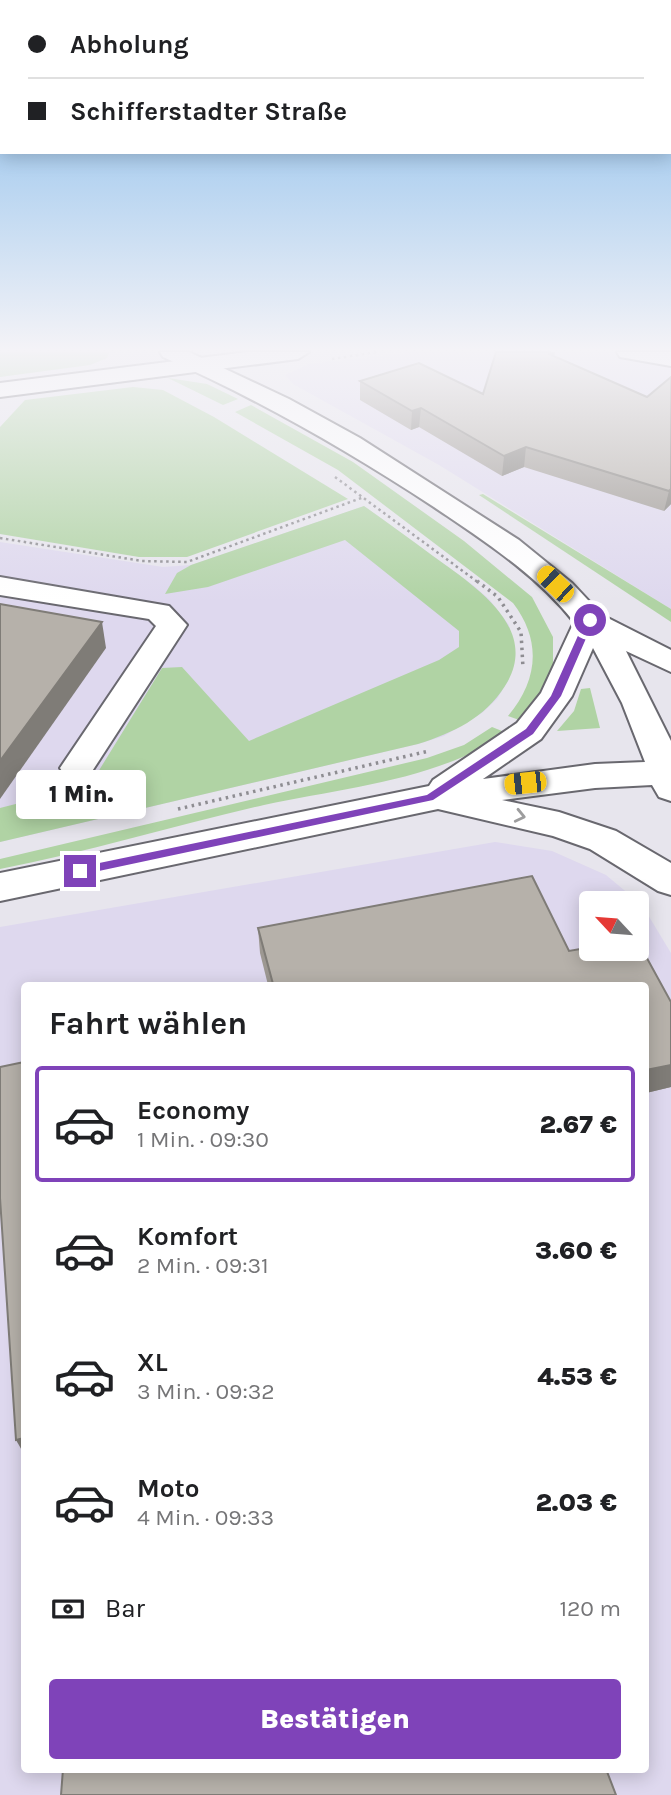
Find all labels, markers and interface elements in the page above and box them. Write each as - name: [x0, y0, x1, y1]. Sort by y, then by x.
- text: Abholung: [70, 29, 189, 60]
- text: Schifferstadter Straße: [70, 96, 347, 127]
- car: [533, 562, 578, 606]
- route start: [574, 604, 606, 636]
- callout: 1 Min.: [15, 770, 145, 818]
- car: [504, 770, 547, 796]
- text: 1 Min.: [49, 781, 113, 808]
- one-way arrow: [514, 808, 526, 822]
- route end: [64, 855, 96, 887]
- north arrow: [579, 891, 649, 961]
- map controls: [579, 891, 649, 961]
- text: Fahrt wählen: [49, 1005, 247, 1042]
- icon: car: [53, 1093, 116, 1156]
- text: Economy: [137, 1095, 249, 1126]
- text: 2.67 €: [540, 1109, 617, 1140]
- text: 1 Min. · 09:30: [137, 1126, 269, 1153]
- icon: car: [53, 1219, 116, 1282]
- text: Komfort: [137, 1221, 238, 1252]
- text: 3.60 €: [535, 1235, 617, 1266]
- text: 2 Min. · 09:31: [137, 1252, 269, 1279]
- icon: car: [53, 1345, 116, 1408]
- text: XL: [137, 1347, 168, 1378]
- text: 4.53 €: [537, 1361, 617, 1392]
- text: 3 Min. · 09:32: [137, 1378, 275, 1405]
- icon: car: [53, 1471, 116, 1534]
- text: Moto: [137, 1473, 199, 1504]
- text: 2.03 €: [535, 1487, 617, 1518]
- text: 4 Min. · 09:33: [137, 1504, 274, 1531]
- icon: cash: [49, 1590, 87, 1628]
- text: Bar: [105, 1593, 145, 1624]
- text: 120 m: [559, 1595, 621, 1622]
- button: Bestätigen: [49, 1679, 621, 1759]

